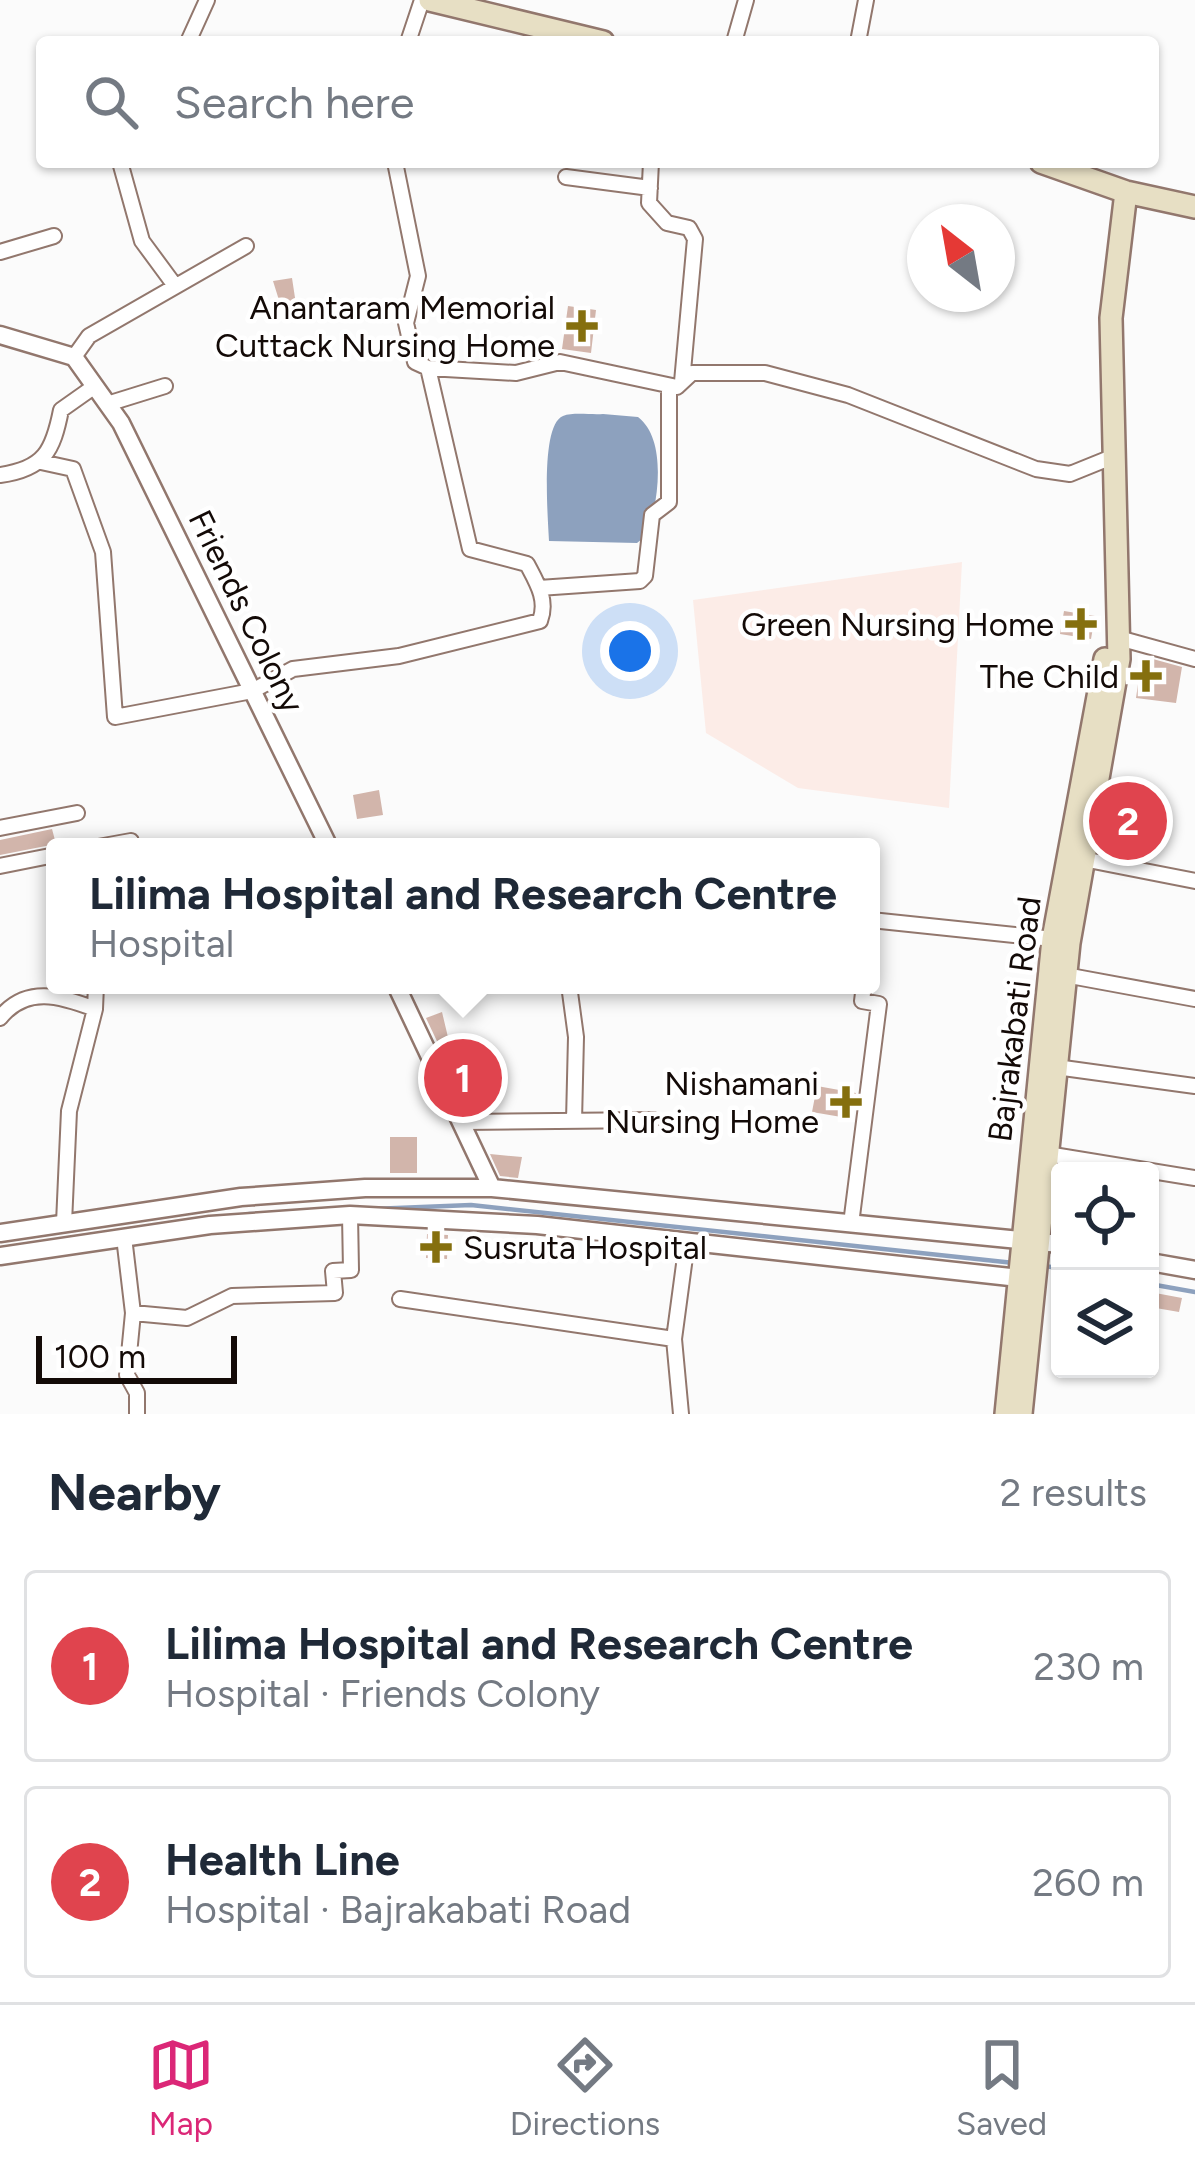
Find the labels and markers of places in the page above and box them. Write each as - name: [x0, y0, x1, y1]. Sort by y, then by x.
- place label: Anantaram Memorial Cuttack Nursing Home: [215, 288, 555, 365]
- marker: Anantaram Memorial Cuttack Nursing Home: [566, 310, 598, 342]
- place label: Green Nursing Home: [741, 605, 1054, 644]
- marker: Green Nursing Home: [1065, 608, 1097, 640]
- place label: The Child: [980, 657, 1119, 696]
- marker: The Child: [1130, 660, 1162, 692]
- pin: 2: [1089, 776, 1167, 866]
- pin: 1: [424, 1033, 502, 1123]
- place label: Nishamani Nursing Home: [605, 1064, 819, 1141]
- marker: Nishamani Nursing Home: [830, 1086, 862, 1118]
- place label: Susruta Hospital: [463, 1228, 707, 1267]
- marker: Susruta Hospital: [420, 1231, 452, 1263]

